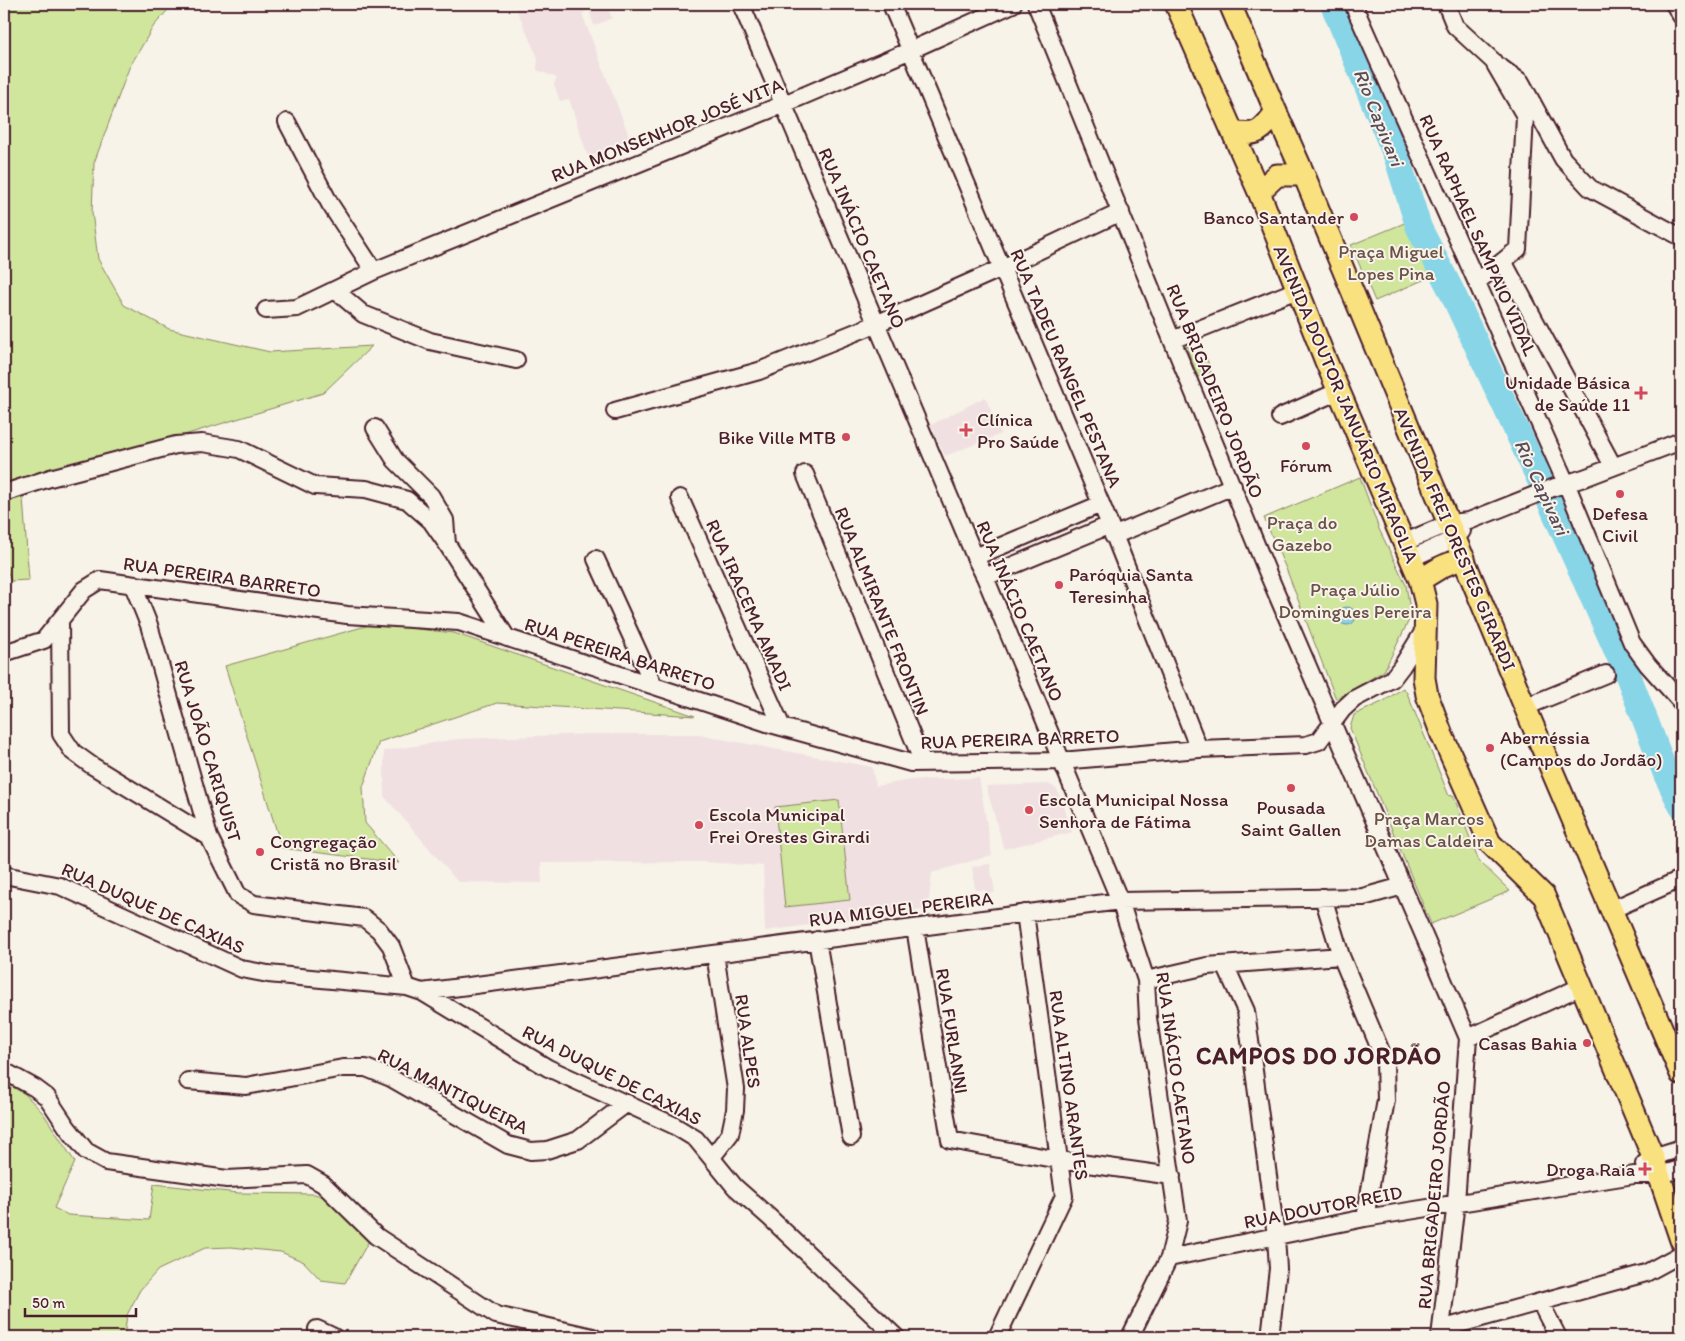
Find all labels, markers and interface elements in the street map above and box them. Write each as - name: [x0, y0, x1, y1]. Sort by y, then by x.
- water label: Rio Capivari: [1349, 65, 1410, 171]
- street label: RUA MONSENHOR JOSÉ VITA: [548, 73, 786, 187]
- street label: RUA RAPHAEL SAMPAIO VIDAL: [1414, 111, 1542, 360]
- street label: RUA INÁCIO CAETANO: [813, 144, 911, 332]
- place label: Banco Santander: [1203, 206, 1344, 229]
- marker: Banco Santander: [1348, 211, 1360, 223]
- park label: Praça Miguel Lopes Pina: [1338, 240, 1444, 285]
- street label: AVENIDA DOUTOR JANUÁRIO MIRAGLIA: [1268, 242, 1424, 566]
- street label: RUA TADEU RANGEL PESTANA: [1005, 245, 1127, 491]
- street label: RUA BRIGADEIRO JORDÃO: [1161, 280, 1269, 502]
- place label: Unidade Básica de Saúde 11: [1505, 371, 1630, 416]
- marker: Unidade Básica de Saúde 11: [1634, 386, 1648, 400]
- street label: AVENIDA FREI ORESTES GIRARDI: [1389, 404, 1521, 674]
- place label: Clínica Pro Saúde: [977, 408, 1059, 453]
- marker: Clínica Pro Saúde: [959, 423, 973, 437]
- place label: Bike Ville MTB: [718, 426, 836, 449]
- marker: Bike Ville MTB: [840, 431, 852, 443]
- water label: Rio Capivari: [1509, 435, 1575, 540]
- marker: Fórum: [1300, 440, 1312, 452]
- place label: Fórum: [1280, 454, 1333, 477]
- marker: Defesa Civil: [1614, 488, 1626, 500]
- place label: Defesa Civil: [1592, 502, 1648, 547]
- street label: RUA ALMIRANTE FRONTIN: [830, 503, 934, 719]
- park label: Praça do Gazebo: [1267, 511, 1337, 556]
- street label: RUA IRACEMA AMADI: [701, 516, 797, 694]
- street label: RUA INÁCIO CAETANO: [971, 517, 1069, 705]
- street label: RUA PEREIRA BARRETO: [122, 552, 322, 602]
- place label: Paróquia Santa Teresinha: [1069, 563, 1193, 608]
- park label: Praça Júlio Domingues Pereira: [1278, 578, 1432, 623]
- marker: Paróquia Santa Teresinha: [1053, 579, 1065, 591]
- street label: RUA PEREIRA BARRETO: [522, 612, 718, 696]
- street label: RUA JOÃO CARIQUIST: [169, 657, 247, 845]
- street label: RUA PEREIRA BARRETO: [920, 724, 1120, 754]
- place label: Abernéssia (Campos do Jordão): [1500, 726, 1662, 771]
- marker: Abernéssia (Campos do Jordão): [1484, 742, 1496, 754]
- marker: Pousada Saint Gallen: [1285, 782, 1297, 794]
- place label: Escola Municipal Nossa Senhora de Fátima: [1039, 788, 1228, 833]
- place label: Pousada Saint Gallen: [1241, 796, 1341, 841]
- place label: Escola Municipal Frei Orestes Girardi: [709, 803, 870, 848]
- marker: Escola Municipal Nossa Senhora de Fátima: [1023, 804, 1035, 816]
- park label: Praça Marcos Damas Caldeira: [1364, 807, 1494, 852]
- marker: Escola Municipal Frei Orestes Girardi: [693, 819, 705, 831]
- place label: Congregação Cristã no Brasil: [270, 830, 398, 875]
- marker: Congregação Cristã no Brasil: [254, 846, 266, 858]
- street label: RUA DUQUE DE CAXIAS: [58, 857, 248, 959]
- street label: RUA MIGUEL PEREIRA: [808, 886, 994, 932]
- street label: RUA FURLANNI: [931, 966, 973, 1096]
- street label: RUA INÁCIO CAETANO: [1151, 970, 1201, 1166]
- street label: RUA ALTINO ARANTES: [1044, 988, 1094, 1182]
- street label: RUA ALPES: [730, 993, 766, 1089]
- street label: RUA DUQUE DE CAXIAS: [519, 1020, 705, 1130]
- place label: Casas Bahia: [1478, 1032, 1577, 1055]
- marker: Casas Bahia: [1581, 1037, 1593, 1049]
- district label: CAMPOS DO JORDÃO: [1196, 1041, 1442, 1070]
- street label: RUA MANTIQUEIRA: [374, 1043, 532, 1139]
- street label: RUA BRIGADEIRO JORDÃO: [1413, 1080, 1455, 1310]
- place label: Droga Raia: [1546, 1158, 1635, 1181]
- marker: Droga Raia: [1639, 1163, 1651, 1175]
- street label: RUA DOUTOR REID: [1242, 1180, 1404, 1234]
- scale bar: [25, 1286, 136, 1318]
- text: 50 m: [32, 1294, 65, 1312]

